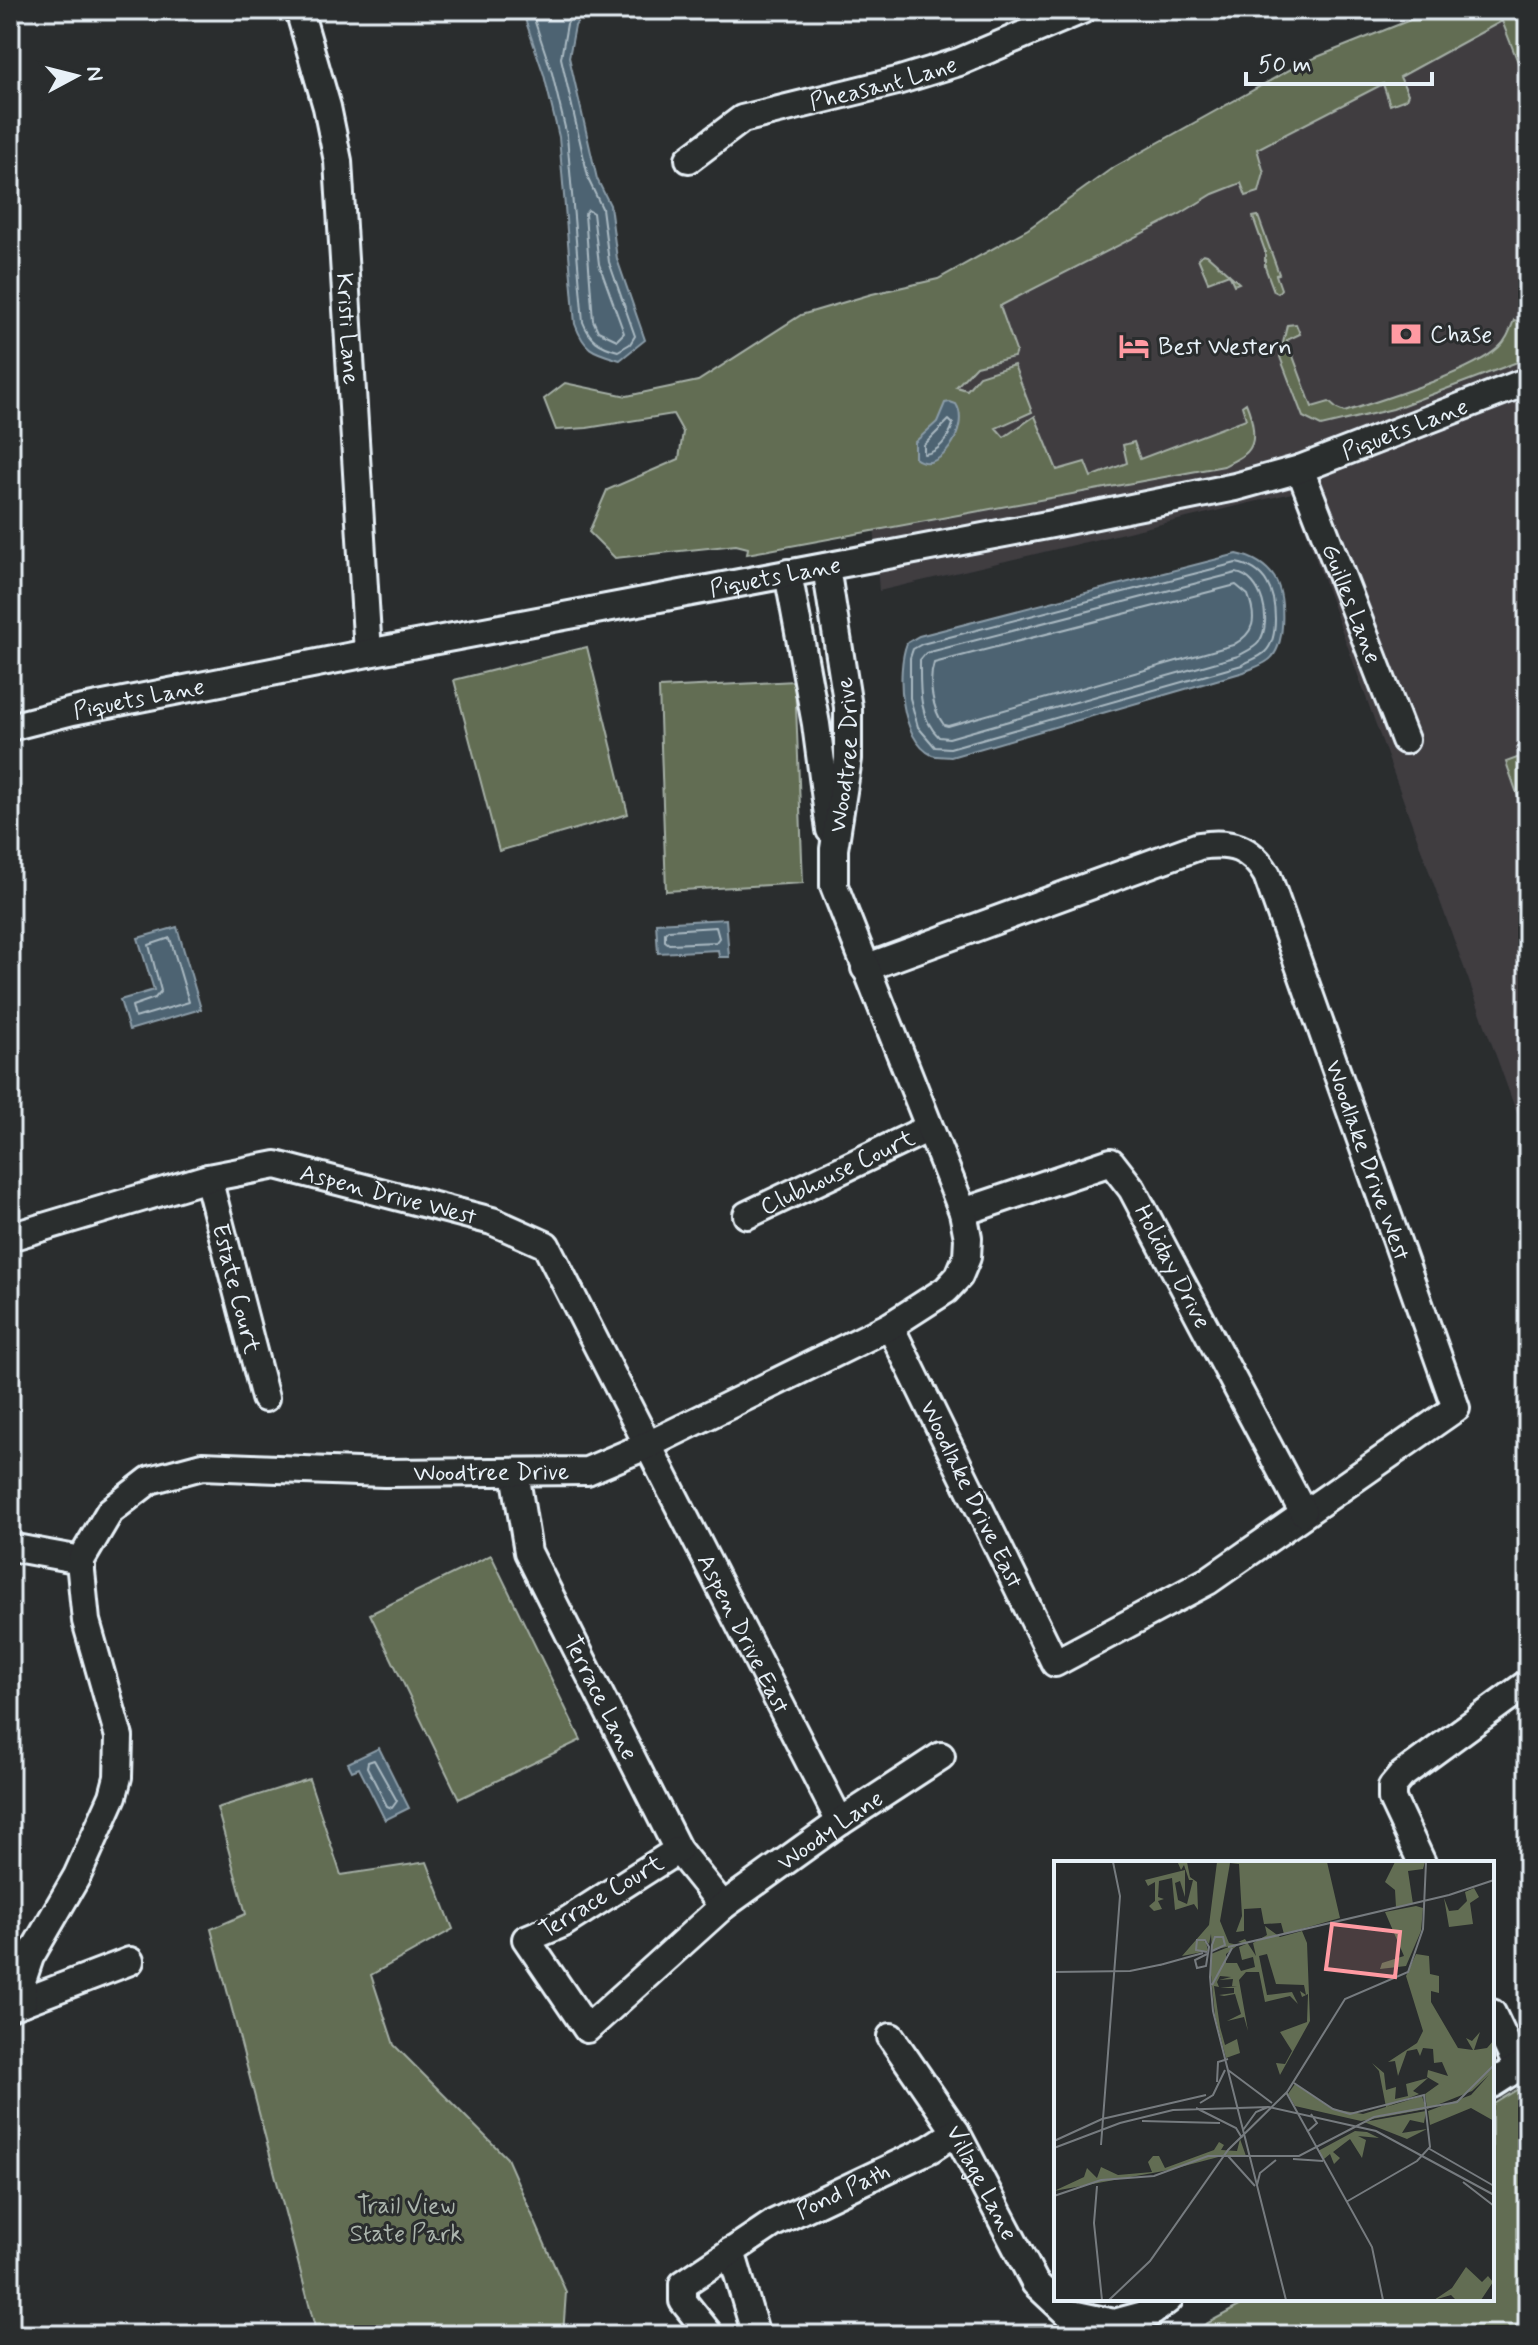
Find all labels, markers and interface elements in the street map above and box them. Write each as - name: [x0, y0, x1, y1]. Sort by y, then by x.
- north arrow: [36, 36, 116, 116]
- scale bar: [1246, 36, 1432, 86]
- street label: Pheasant Lane: [807, 50, 961, 119]
- text: 50 m: [1258, 50, 1312, 81]
- text: N: [79, 65, 109, 83]
- street label: Kristi Lane: [328, 272, 366, 386]
- bank icon: Chase: [1389, 317, 1423, 351]
- place label: Chase: [1430, 320, 1492, 351]
- hotel icon: Best Western: [1117, 329, 1151, 363]
- place label: Best Western: [1158, 332, 1292, 363]
- street label: Piquets Lane: [1338, 392, 1473, 468]
- street label: Guilles Lane: [1313, 539, 1388, 668]
- street label: Piquets Lane: [707, 550, 844, 605]
- street label: Piquets Lane: [71, 672, 207, 728]
- street label: Woodtree Drive: [823, 675, 865, 835]
- street label: Woodlake Drive West: [1317, 1056, 1417, 1265]
- street label: Clubhouse Court: [756, 1123, 920, 1223]
- street label: Aspen Drive West: [297, 1158, 480, 1233]
- street label: Holiday Drive: [1126, 1200, 1217, 1334]
- street label: Estate Court: [203, 1220, 267, 1357]
- street label: Woodlake Drive East: [912, 1396, 1030, 1594]
- street label: Woodtree Drive: [413, 1457, 569, 1490]
- street label: Aspen Drive East: [689, 1549, 796, 1719]
- street label: Terrace Lane: [556, 1631, 644, 1766]
- street label: Woody Lane: [772, 1784, 890, 1879]
- street label: Terrace Court: [534, 1848, 670, 1947]
- inset map: [1054, 1861, 1494, 2301]
- street label: Village Lane: [938, 2120, 1024, 2246]
- street label: Pond Path: [791, 2156, 895, 2227]
- park label: Trail View State Park: [350, 2191, 462, 2250]

